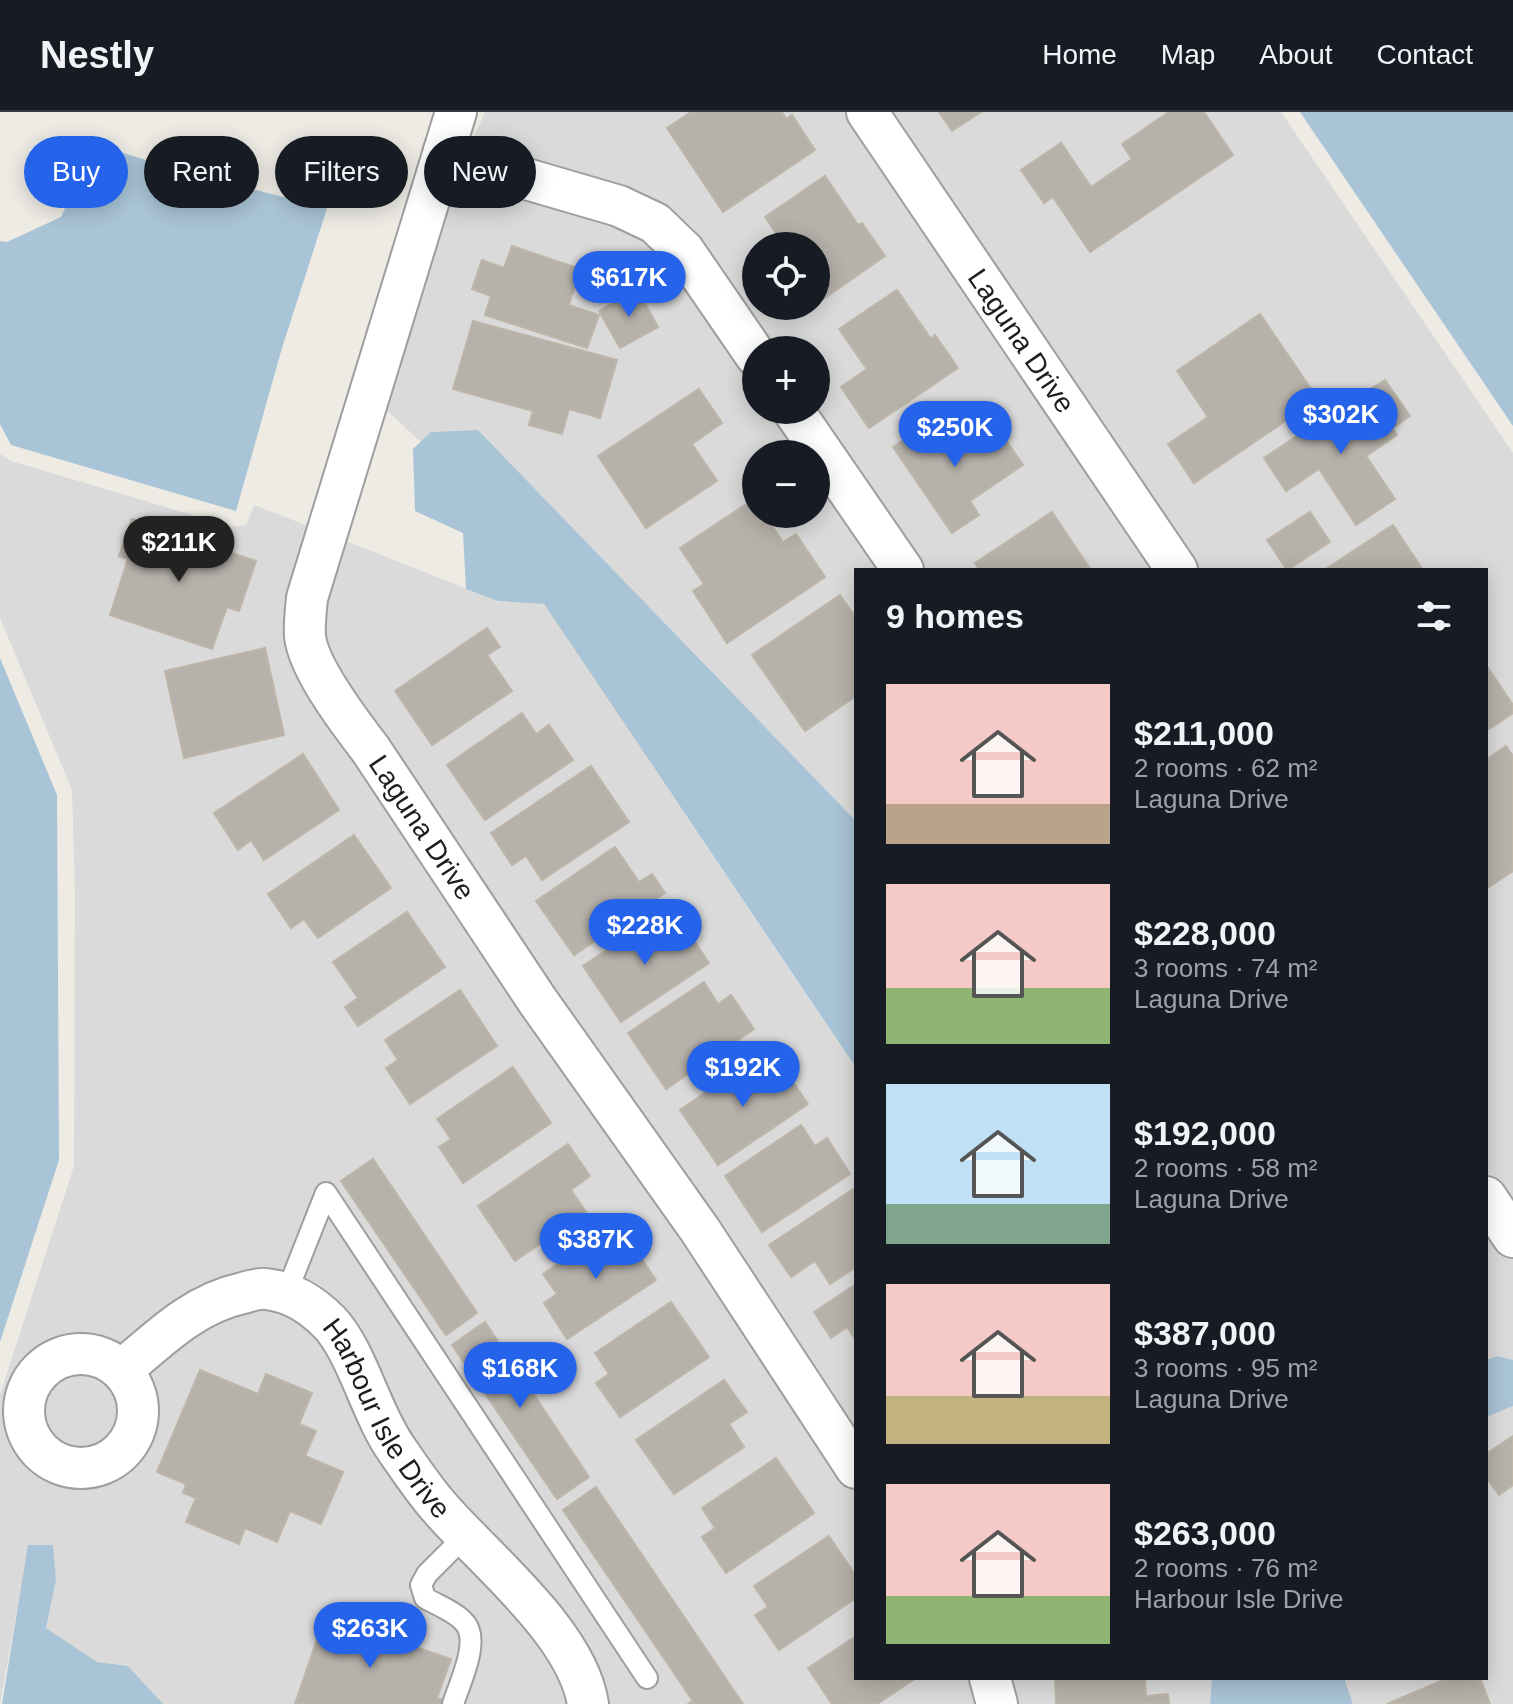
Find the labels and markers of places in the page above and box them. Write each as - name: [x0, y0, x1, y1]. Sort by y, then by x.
- pin: $617K: [573, 251, 685, 319]
- pin: $302K: [1285, 388, 1397, 456]
- pin: $250K: [899, 401, 1011, 469]
- pin: $211K: [123, 516, 235, 584]
- pin: $228K: [589, 899, 701, 967]
- pin: $192K: [687, 1041, 799, 1109]
- pin: $387K: [540, 1213, 652, 1281]
- pin: $168K: [464, 1342, 576, 1410]
- pin: $263K: [314, 1602, 426, 1670]

